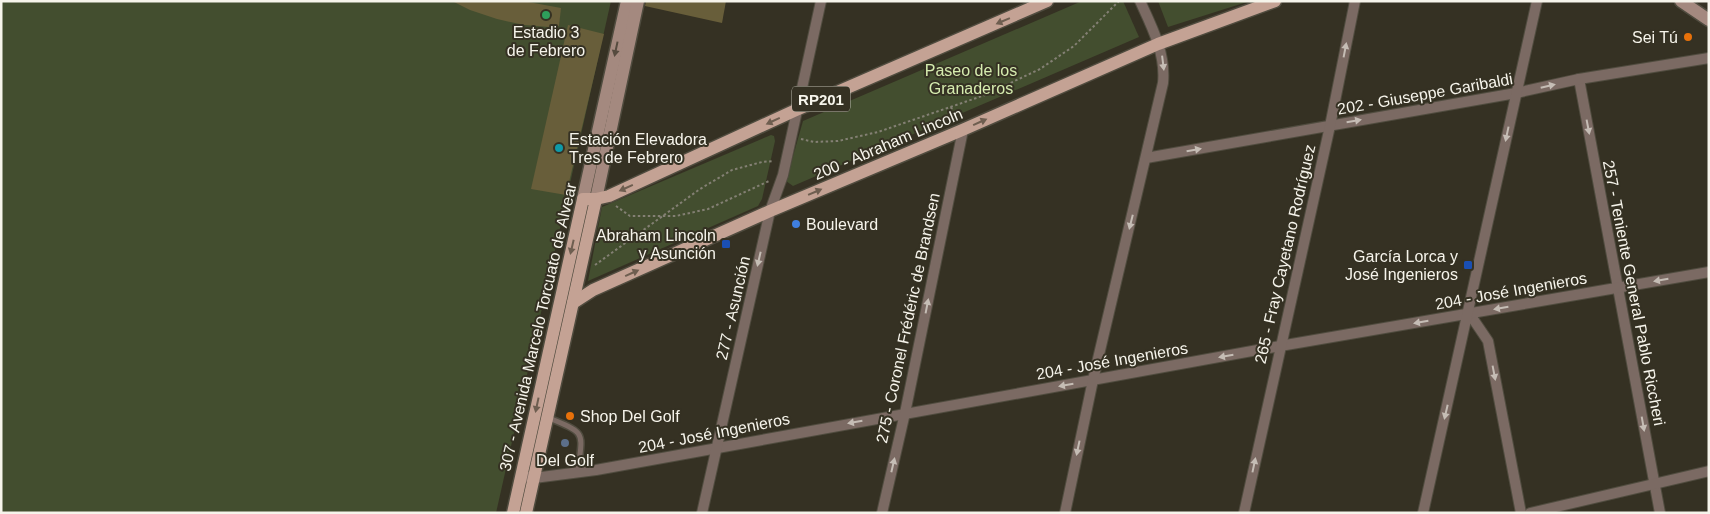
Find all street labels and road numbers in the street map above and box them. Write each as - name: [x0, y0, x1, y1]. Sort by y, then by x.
- street label: 202 - Giuseppe Garibaldi: [1336, 70, 1514, 118]
- road number: RP201: [792, 86, 850, 112]
- street label: 200 - Abraham Lincoln: [811, 105, 965, 183]
- street label: 265 - Fray Cayetano Rodríguez: [1252, 143, 1318, 365]
- street label: 257 - Teniente General Pablo Riccheri: [1600, 159, 1668, 427]
- street label: 307 - Avenida Marcelo Torcuato de Alvear: [496, 180, 580, 473]
- street label: 275 - Coronel Frédéric de Brandsen: [873, 191, 943, 445]
- street label: 277 - Asunción: [713, 255, 753, 361]
- street label: 204 - José Ingenieros: [1434, 269, 1588, 313]
- street label: 204 - José Ingenieros: [1035, 339, 1189, 383]
- street label: 204 - José Ingenieros: [637, 410, 791, 456]

